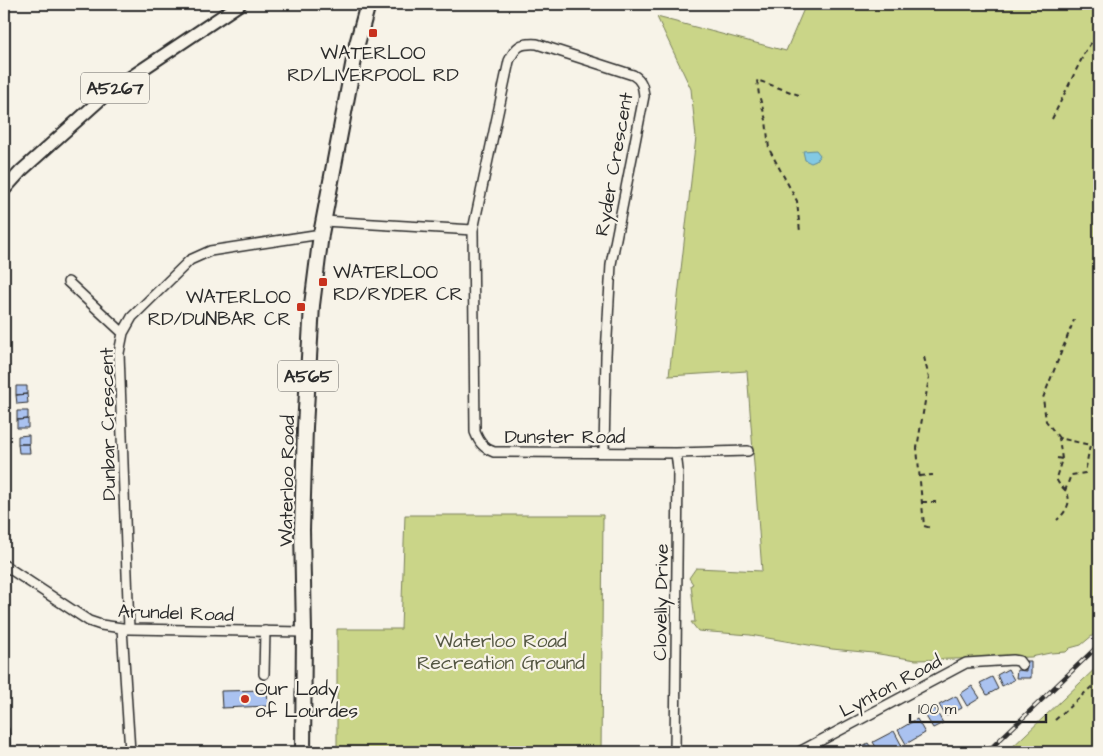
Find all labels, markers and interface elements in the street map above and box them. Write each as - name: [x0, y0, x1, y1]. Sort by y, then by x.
- marker: WATERLOO RD/LIVERPOOL RD: [367, 27, 379, 39]
- place label: WATERLOO RD/LIVERPOOL RD: [287, 40, 459, 89]
- road number: A5267: [81, 73, 149, 104]
- street label: Ryder Crescent: [589, 90, 641, 238]
- place label: WATERLOO RD/RYDER CR: [333, 259, 463, 308]
- marker: WATERLOO RD/RYDER CR: [317, 276, 329, 288]
- place label: WATERLOO RD/DUNBAR CR: [148, 284, 291, 333]
- marker: WATERLOO RD/DUNBAR CR: [295, 301, 307, 313]
- street label: Dunbar Crescent: [94, 347, 123, 501]
- road number: A565: [278, 361, 338, 392]
- street label: Waterloo Road: [273, 415, 302, 547]
- street label: Dunster Road: [505, 424, 626, 451]
- street label: Clovelly Drive: [647, 543, 677, 661]
- street label: Arundel Road: [117, 598, 235, 629]
- park label: Waterloo Road Recreation Ground: [417, 628, 585, 677]
- street label: Lynton Road: [835, 648, 947, 725]
- place label: Our Lady of Lourdes: [255, 676, 358, 725]
- scale bar: [910, 691, 1047, 723]
- marker: Our Lady of Lourdes: [239, 693, 251, 705]
- text: 100 m: [918, 699, 957, 720]

